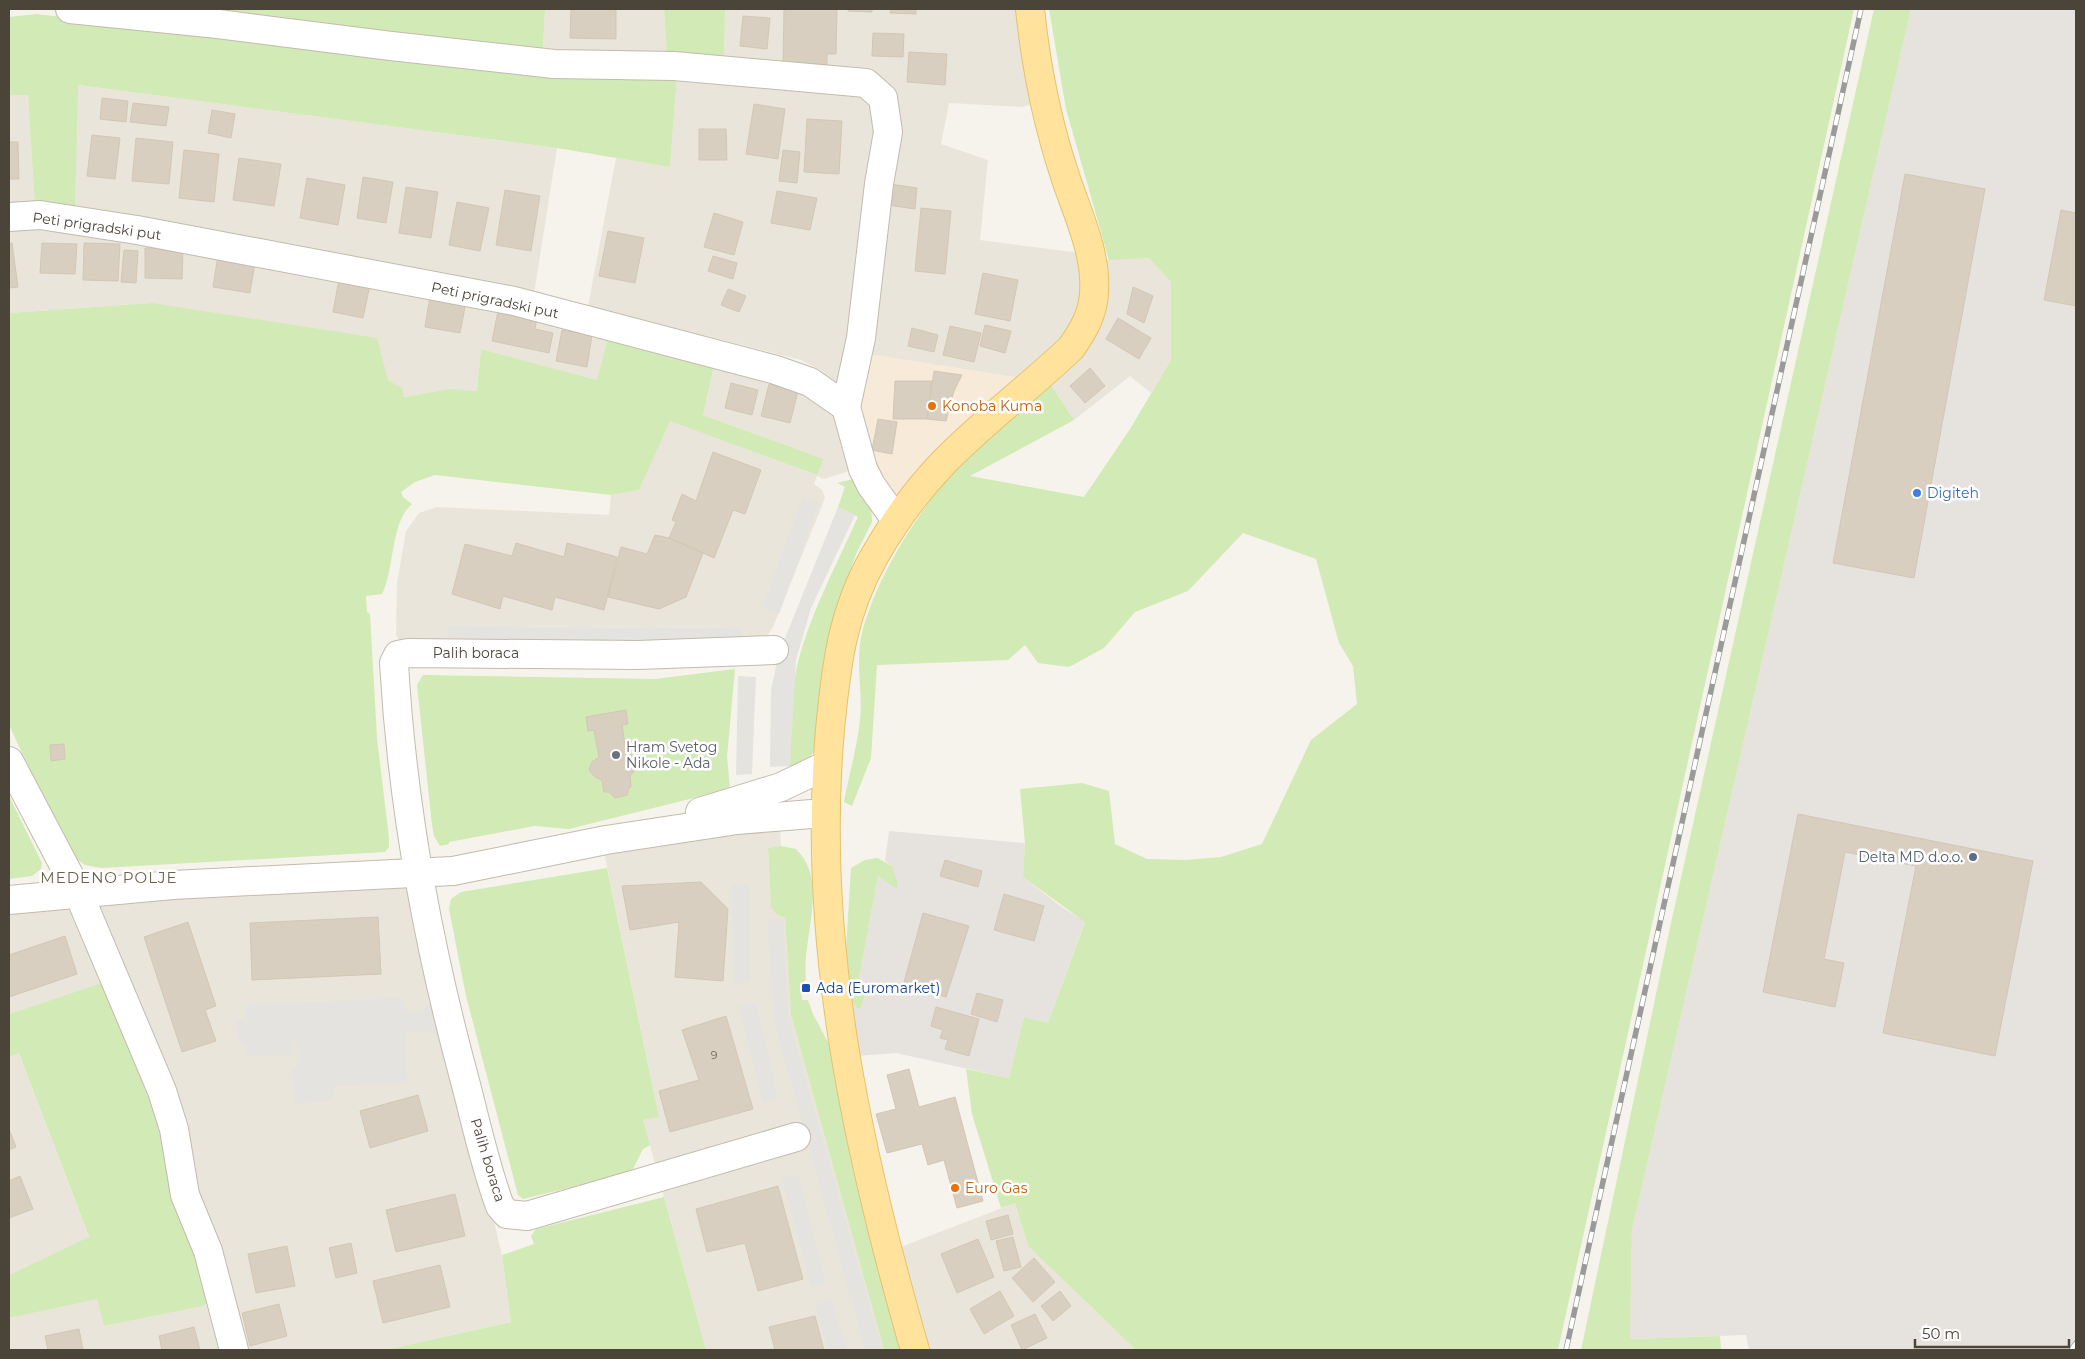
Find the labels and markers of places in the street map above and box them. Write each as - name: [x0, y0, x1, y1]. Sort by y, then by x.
- place label: Konoba Kuma: [942, 397, 1042, 415]
- marker: Konoba Kuma: [926, 400, 938, 412]
- place label: Digiteh: [1927, 484, 1979, 502]
- marker: Digiteh: [1911, 487, 1923, 499]
- place label: Hram Svetog Nikole - Ada: [626, 738, 717, 772]
- marker: Hram Svetog Nikole - Ada: [610, 749, 622, 761]
- place label: Delta MD d.o.o.: [1858, 848, 1963, 866]
- marker: Delta MD d.o.o.: [1967, 851, 1979, 863]
- place label: Ada (Euromarket): [816, 979, 940, 997]
- marker: Ada (Euromarket): [800, 982, 812, 994]
- place label: Euro Gas: [965, 1179, 1028, 1197]
- marker: Euro Gas: [949, 1182, 961, 1194]

